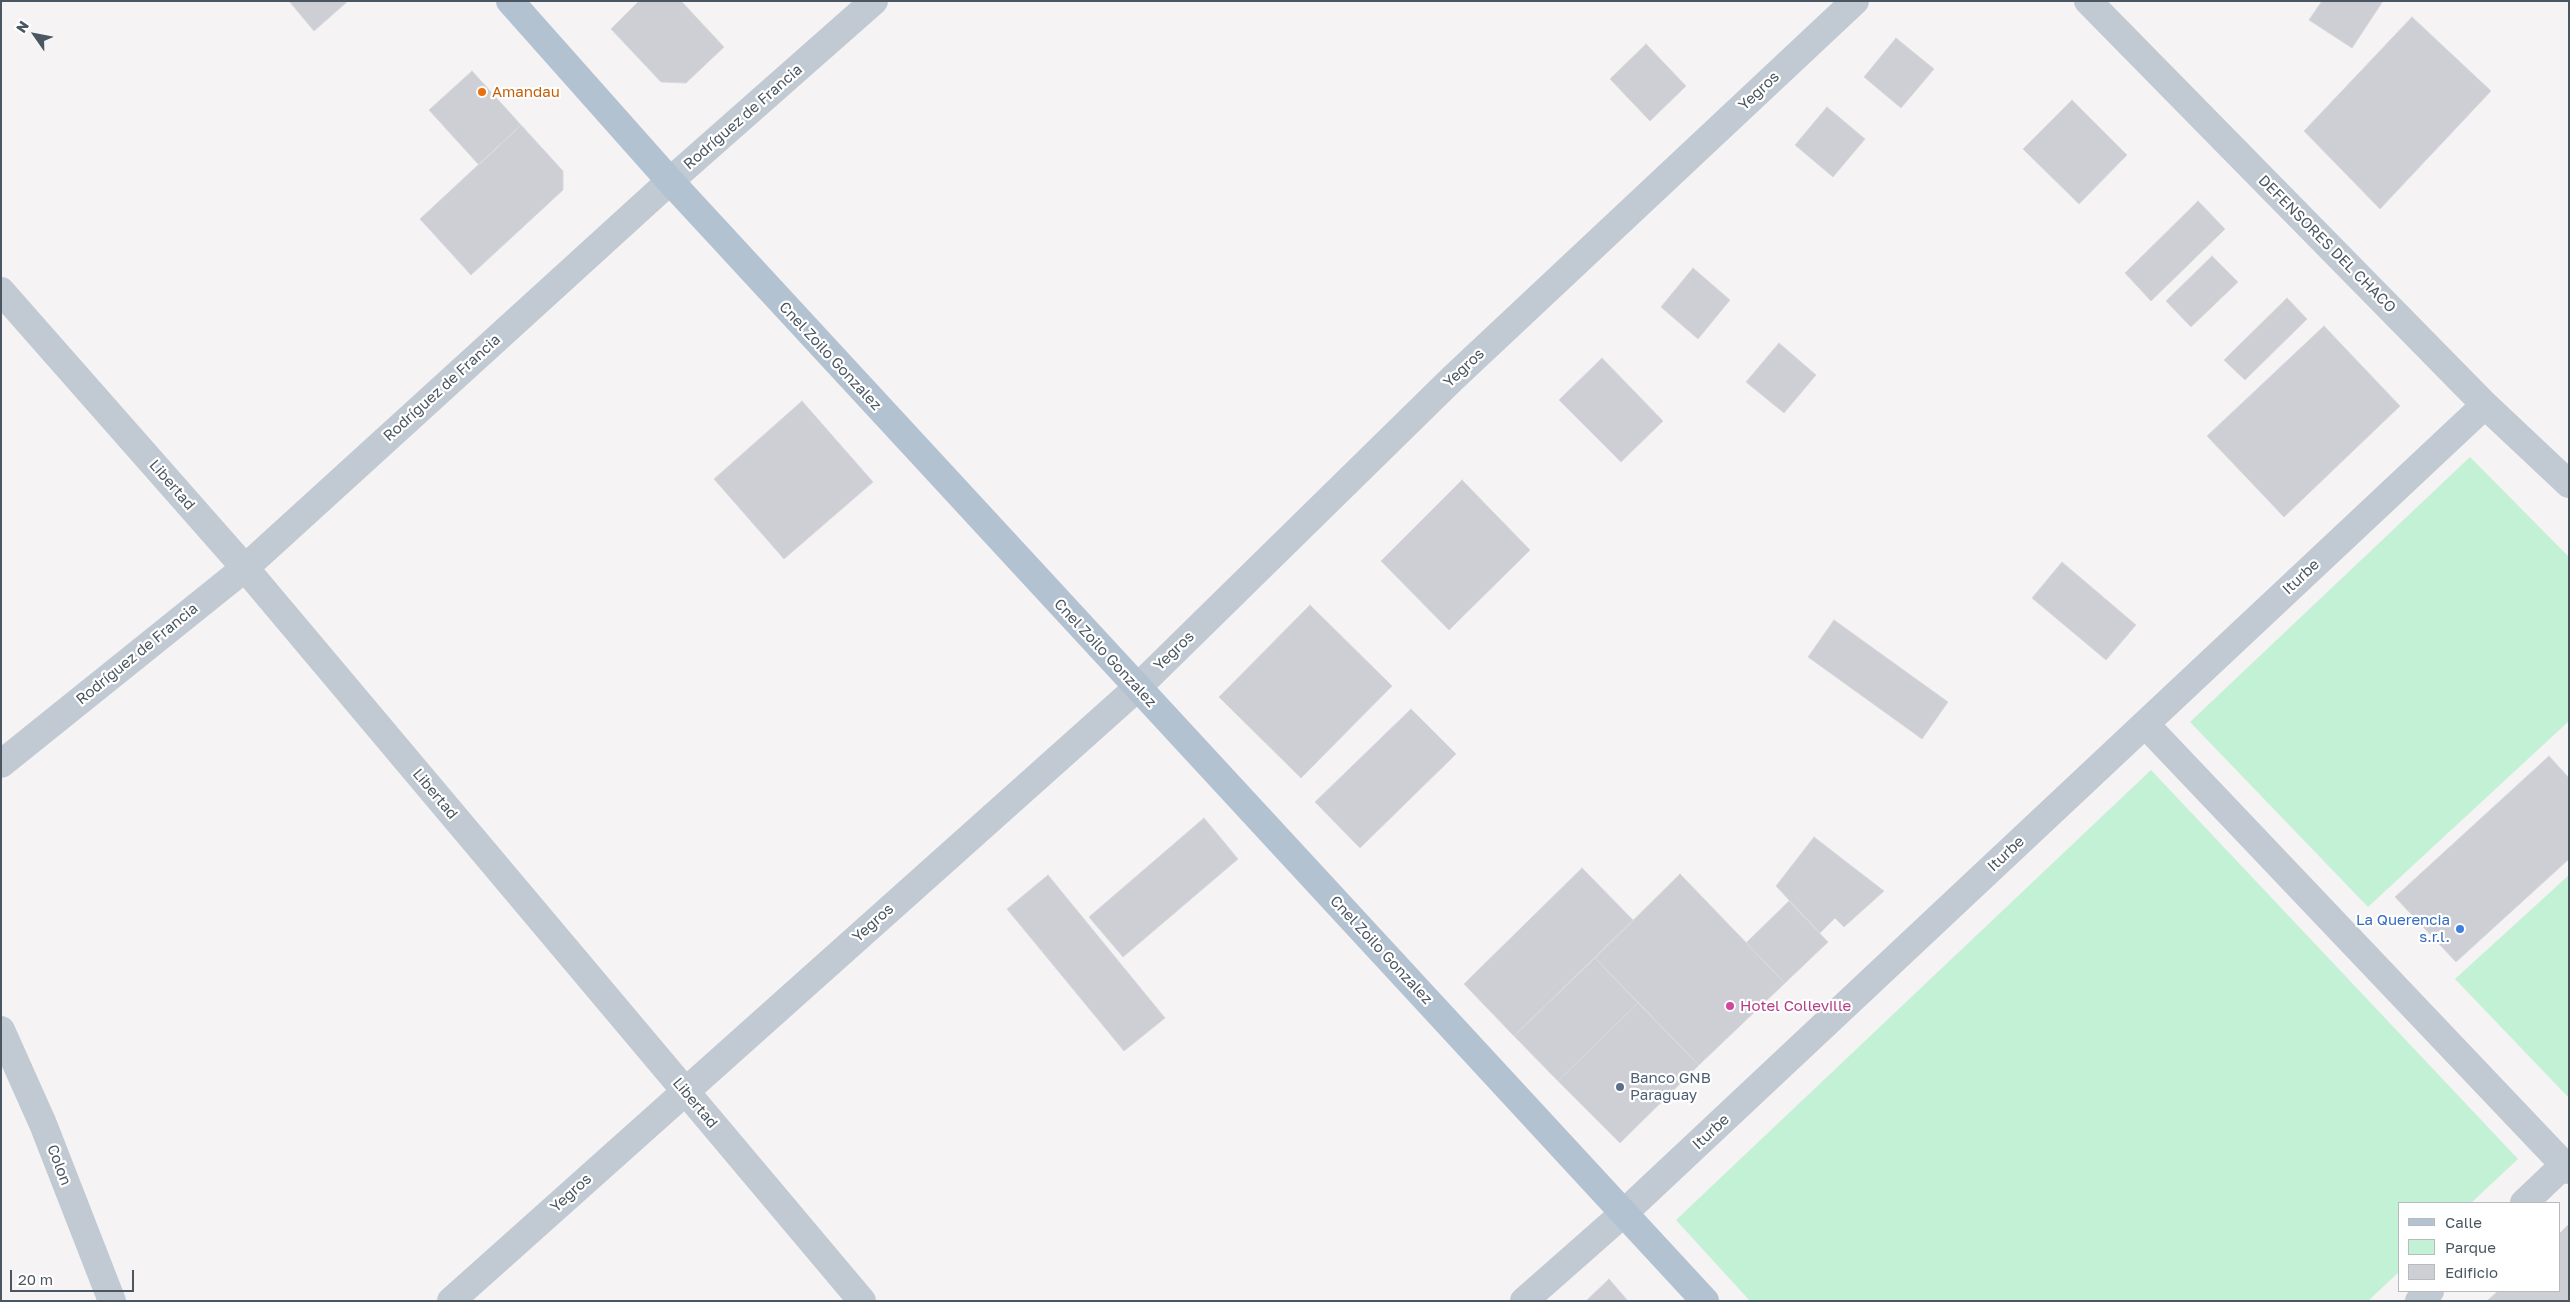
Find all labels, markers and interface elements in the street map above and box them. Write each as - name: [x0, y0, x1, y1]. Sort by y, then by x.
- north arrow: [10, 10, 60, 60]
- text: N: [12, 17, 32, 36]
- street label: Rodríguez de Francia: [680, 61, 806, 173]
- street label: Yegros: [1735, 68, 1783, 114]
- place label: Amandau: [492, 83, 560, 101]
- marker: Amandau: [476, 86, 488, 98]
- street label: DEFENSORES DEL CHACO: [2254, 171, 2400, 317]
- street label: Cnel Zoilo Gonzalez: [775, 298, 885, 414]
- street label: Rodríguez de Francia: [380, 331, 504, 445]
- street label: Yegros: [1440, 345, 1488, 391]
- street label: Libertad: [145, 456, 199, 514]
- street label: Iturbe: [2279, 556, 2323, 598]
- street label: Cnel Zoilo Gonzalez: [1050, 595, 1160, 711]
- street label: Rodríguez de Francia: [73, 599, 201, 709]
- street label: Yegros: [1150, 628, 1198, 674]
- street label: Libertad: [409, 765, 461, 823]
- street label: Iturbe: [1984, 833, 2028, 875]
- street label: Cnel Zoilo Gonzalez: [1326, 892, 1436, 1008]
- street label: Yegros: [849, 900, 897, 946]
- place label: La Querencia s.r.l.: [2356, 911, 2450, 946]
- marker: La Querencia s.r.l.: [2454, 923, 2466, 935]
- place label: Hotel Colleville: [1740, 997, 1851, 1015]
- marker: Hotel Colleville: [1724, 1000, 1736, 1012]
- place label: Banco GNB Paraguay: [1630, 1069, 1711, 1104]
- street label: Libertad: [669, 1074, 721, 1132]
- marker: Banco GNB Paraguay: [1614, 1081, 1626, 1093]
- street label: Iturbe: [1689, 1111, 1733, 1153]
- street label: Colon: [43, 1142, 75, 1188]
- street label: Yegros: [547, 1170, 595, 1216]
- legend: [2398, 1202, 2560, 1292]
- text: Calle: [2445, 1213, 2482, 1231]
- text: Parque: [2445, 1238, 2496, 1256]
- scale bar: [12, 1260, 136, 1292]
- text: Edificio: [2445, 1263, 2498, 1281]
- text: 20 m: [18, 1270, 53, 1288]

